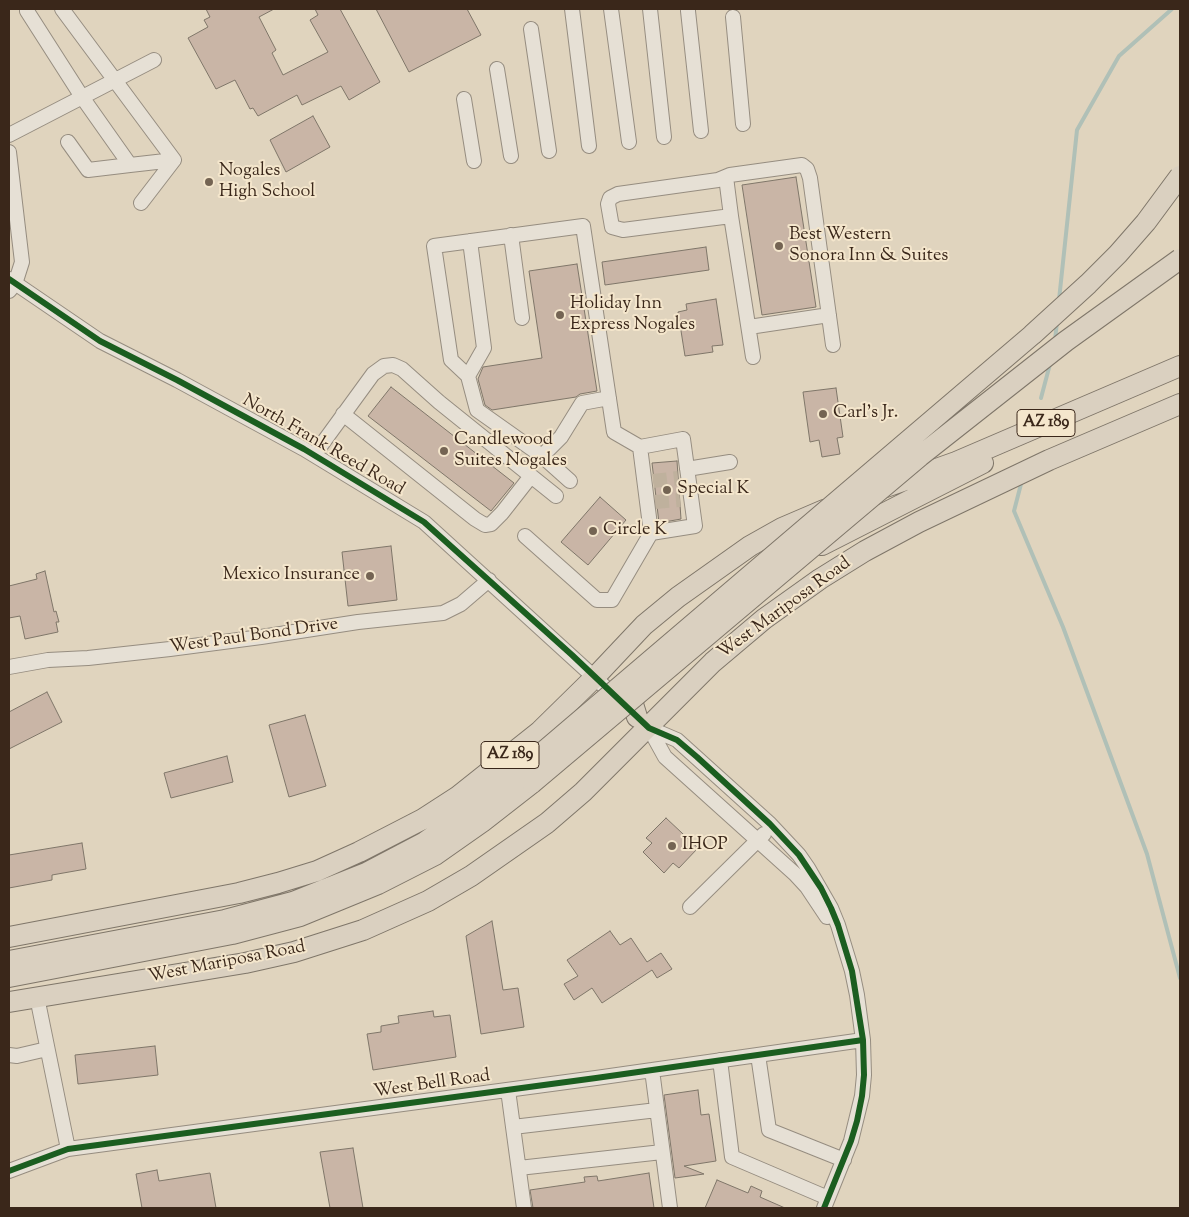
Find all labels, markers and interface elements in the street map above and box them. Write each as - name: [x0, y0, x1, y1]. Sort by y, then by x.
- place label: Nogales High School: [219, 161, 315, 203]
- marker: Nogales High School: [203, 176, 215, 188]
- place label: Best Western Sonora Inn & Suites: [789, 225, 948, 268]
- marker: Best Western Sonora Inn & Suites: [773, 240, 785, 252]
- place label: Holiday Inn Express Nogales: [570, 294, 695, 336]
- marker: Holiday Inn Express Nogales: [554, 309, 566, 321]
- street label: North Frank Reed Road: [238, 391, 408, 501]
- place label: Carl's Jr.: [833, 403, 898, 425]
- marker: Carl's Jr.: [817, 408, 829, 420]
- road number: AZ 189: [1017, 409, 1075, 436]
- place label: Candlewood Suites Nogales: [454, 430, 567, 472]
- marker: Candlewood Suites Nogales: [438, 445, 450, 457]
- place label: Special K: [677, 479, 750, 501]
- marker: Special K: [661, 484, 673, 496]
- place label: Circle K: [603, 520, 667, 542]
- marker: Circle K: [587, 525, 599, 537]
- street label: West Mariposa Road: [714, 553, 856, 665]
- place label: Mexico Insurance: [223, 565, 360, 587]
- marker: Mexico Insurance: [364, 570, 376, 582]
- street label: West Paul Bond Drive: [168, 614, 340, 660]
- road number: AZ 189: [481, 742, 539, 768]
- place label: IHOP: [682, 835, 728, 857]
- marker: IHOP: [666, 840, 678, 852]
- street label: West Mariposa Road: [147, 937, 307, 989]
- street label: West Bell Road: [372, 1066, 492, 1104]

